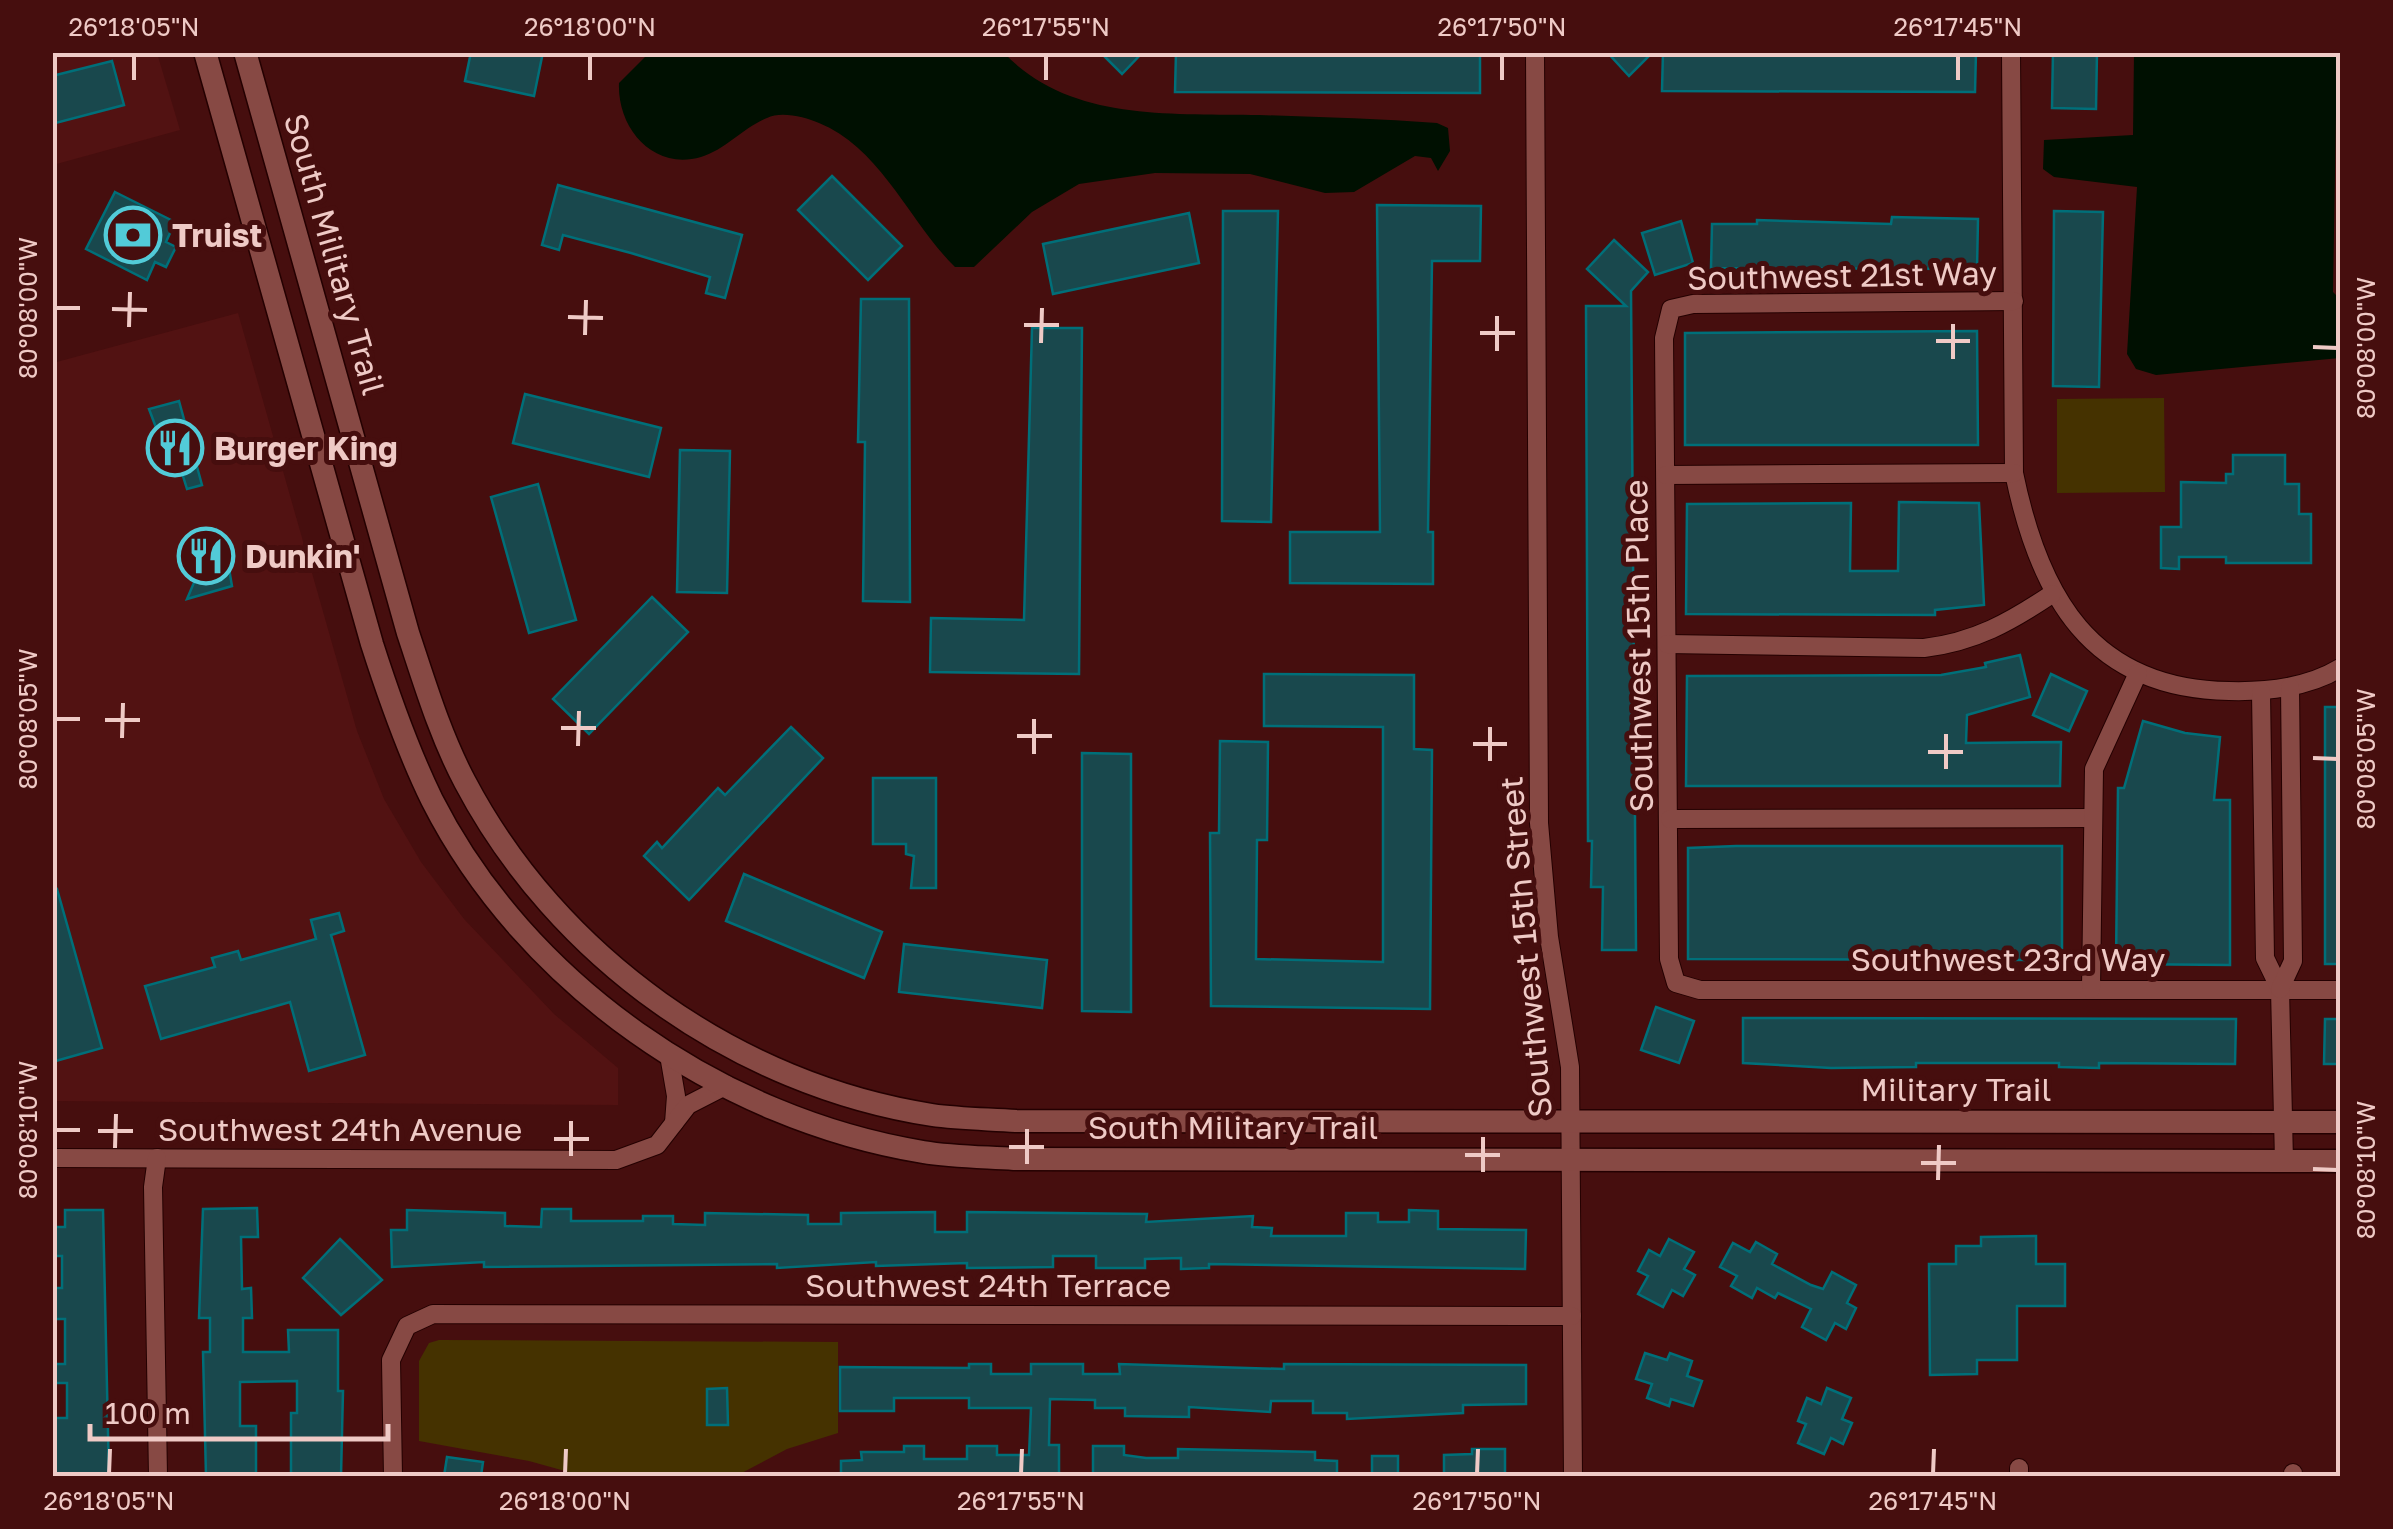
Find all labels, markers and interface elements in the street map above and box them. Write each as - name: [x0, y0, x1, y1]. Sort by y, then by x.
- text: 26°18'05"N: [68, 11, 200, 42]
- text: 26°18'00"N: [524, 11, 656, 42]
- text: 26°17'55"N: [982, 11, 1110, 42]
- text: 26°17'50"N: [1437, 11, 1567, 42]
- text: 26°17'45"N: [1894, 11, 2022, 42]
- street label: South Military Trail: [277, 109, 393, 399]
- bank icon: Truist: [103, 205, 163, 265]
- place label: Truist: [172, 216, 262, 254]
- text: 80°08'00"W: [12, 237, 43, 379]
- street label: Southwest 21st Way: [1687, 253, 1997, 297]
- text: 80°08'00"W: [2350, 277, 2381, 419]
- restaurant icon: Burger King: [145, 418, 205, 478]
- place label: Burger King: [214, 429, 398, 467]
- street label: Southwest 15th Place: [1616, 479, 1660, 813]
- restaurant icon: Dunkin': [176, 526, 236, 586]
- place label: Dunkin': [245, 537, 360, 575]
- text: 80°08'05"W: [12, 648, 43, 790]
- text: 80°08'05"W: [2350, 688, 2381, 830]
- street label: Southwest 15th Street: [1491, 775, 1559, 1119]
- street label: Southwest 23rd Way: [1850, 940, 2166, 978]
- text: 80°08'10"W: [12, 1061, 43, 1199]
- street label: Military Trail: [1860, 1070, 2052, 1108]
- text: 80°08'10"W: [2350, 1101, 2381, 1239]
- street label: South Military Trail: [1088, 1108, 1378, 1146]
- street label: Southwest 24th Avenue: [158, 1110, 522, 1148]
- street label: Southwest 24th Terrace: [805, 1266, 1171, 1304]
- scale bar: [90, 1379, 388, 1441]
- text: 100 m: [105, 1395, 191, 1431]
- text: 26°18'05"N: [43, 1485, 175, 1516]
- text: 26°18'00"N: [499, 1485, 631, 1516]
- text: 26°17'55"N: [957, 1485, 1085, 1516]
- text: 26°17'50"N: [1412, 1485, 1542, 1516]
- text: 26°17'45"N: [1869, 1485, 1997, 1516]

